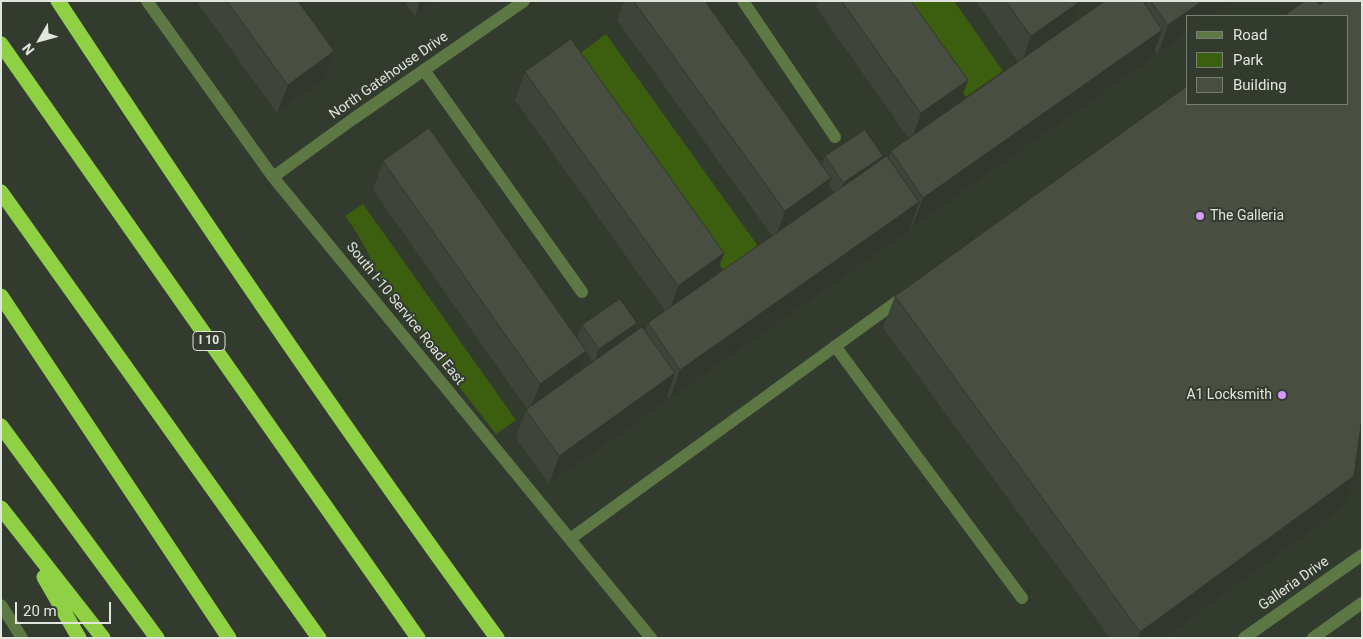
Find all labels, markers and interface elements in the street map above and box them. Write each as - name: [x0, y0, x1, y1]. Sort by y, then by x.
- north arrow: [15, 15, 65, 65]
- legend: [1186, 15, 1348, 105]
- text: Road: [1233, 26, 1267, 44]
- street label: North Gatehouse Drive: [326, 29, 452, 123]
- text: N: [19, 40, 38, 58]
- text: Park: [1233, 51, 1263, 69]
- text: Building: [1233, 76, 1287, 94]
- place label: The Galleria: [1210, 208, 1284, 224]
- marker: The Galleria: [1194, 210, 1206, 222]
- street label: South I-10 Service Road East: [342, 239, 468, 389]
- road number: I 10: [193, 332, 225, 351]
- place label: A1 Locksmith: [1186, 387, 1272, 403]
- marker: A1 Locksmith: [1276, 389, 1288, 401]
- street label: Galleria Drive: [1256, 554, 1332, 614]
- scale bar: [18, 592, 114, 624]
- text: 20 m: [23, 602, 57, 620]

